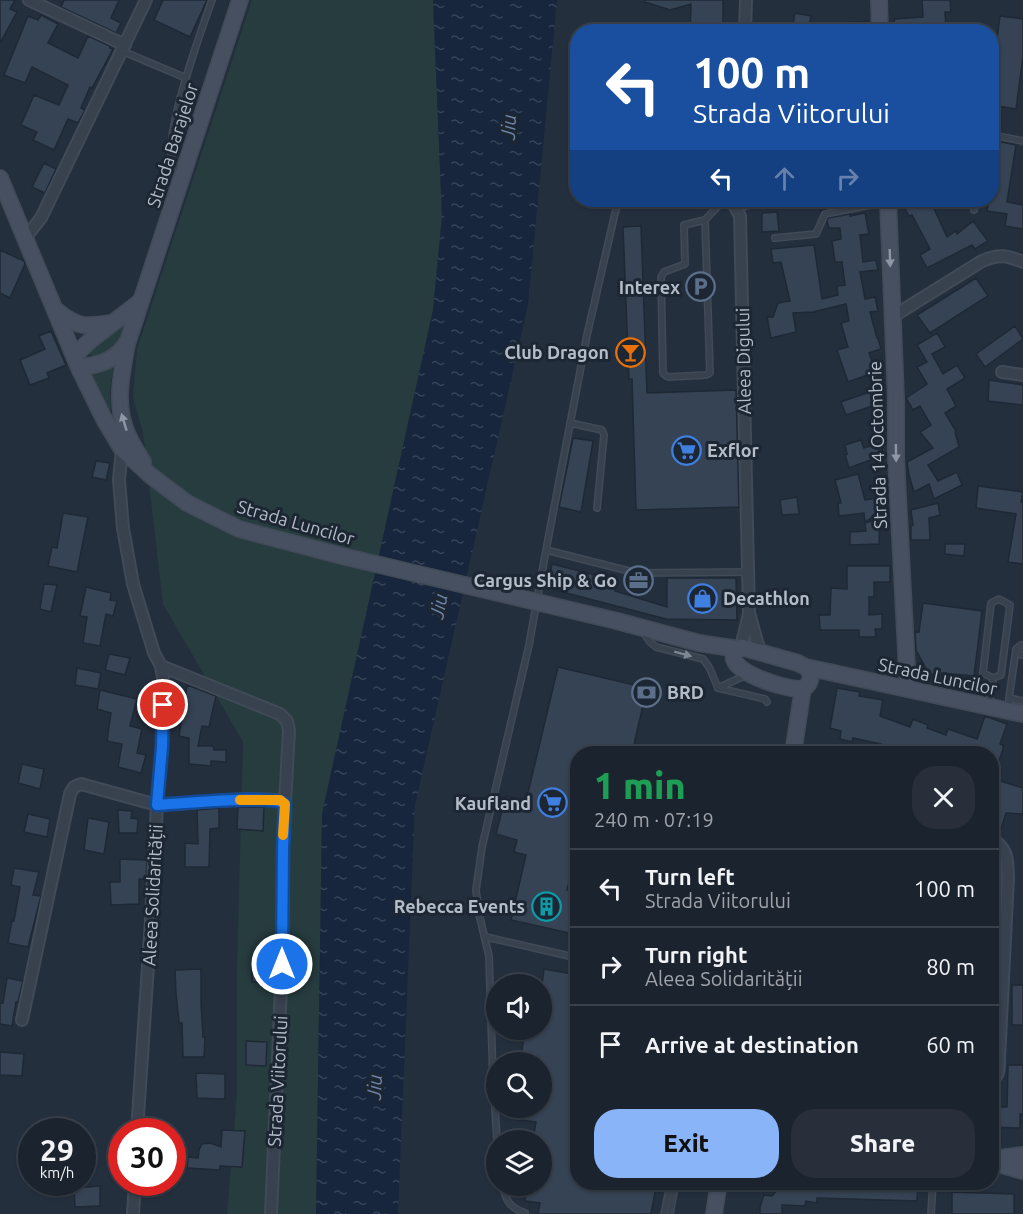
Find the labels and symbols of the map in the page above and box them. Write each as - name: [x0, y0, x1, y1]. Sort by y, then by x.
- street label: Strada Barajelor: [142, 80, 202, 210]
- water label: Jiu: [496, 114, 520, 141]
- one-way arrow: [885, 248, 894, 267]
- parking icon: Interex: [685, 271, 717, 303]
- place label: Interex: [619, 277, 680, 297]
- street label: Aleea Digului: [732, 307, 754, 415]
- bar icon: Club Dragon: [614, 336, 646, 368]
- place label: Club Dragon: [504, 342, 609, 362]
- street label: Strada 14 Octombrie: [864, 361, 890, 529]
- one-way arrow: [119, 413, 128, 431]
- supermarket icon: Exflor: [670, 434, 702, 466]
- place label: Exflor: [707, 440, 759, 460]
- one-way arrow: [892, 443, 901, 462]
- street label: Strada Luncilor: [235, 496, 357, 548]
- office icon: Cargus Ship & Go: [622, 564, 654, 596]
- place label: Cargus Ship & Go: [474, 570, 617, 590]
- shop icon: Decathlon: [686, 582, 718, 614]
- place label: Decathlon: [723, 588, 810, 608]
- water label: Jiu: [424, 591, 452, 622]
- one-way arrow: [673, 649, 692, 659]
- street label: Strada Luncilor: [877, 654, 999, 698]
- bank icon: BRD: [630, 676, 662, 708]
- pin: [137, 679, 188, 730]
- place label: BRD: [667, 682, 704, 702]
- supermarket icon: Kaufland: [536, 787, 568, 819]
- place label: Kaufland: [455, 793, 531, 813]
- street label: Aleea Solidarității: [138, 824, 166, 966]
- building icon: Rebecca Events: [530, 890, 562, 922]
- place label: Rebecca Events: [394, 896, 525, 916]
- position arrow: [250, 932, 314, 996]
- street label: Strada Viitorului: [264, 1015, 290, 1147]
- water label: Jiu: [362, 1074, 386, 1101]
- speed limit sign: 30: [108, 1118, 186, 1196]

